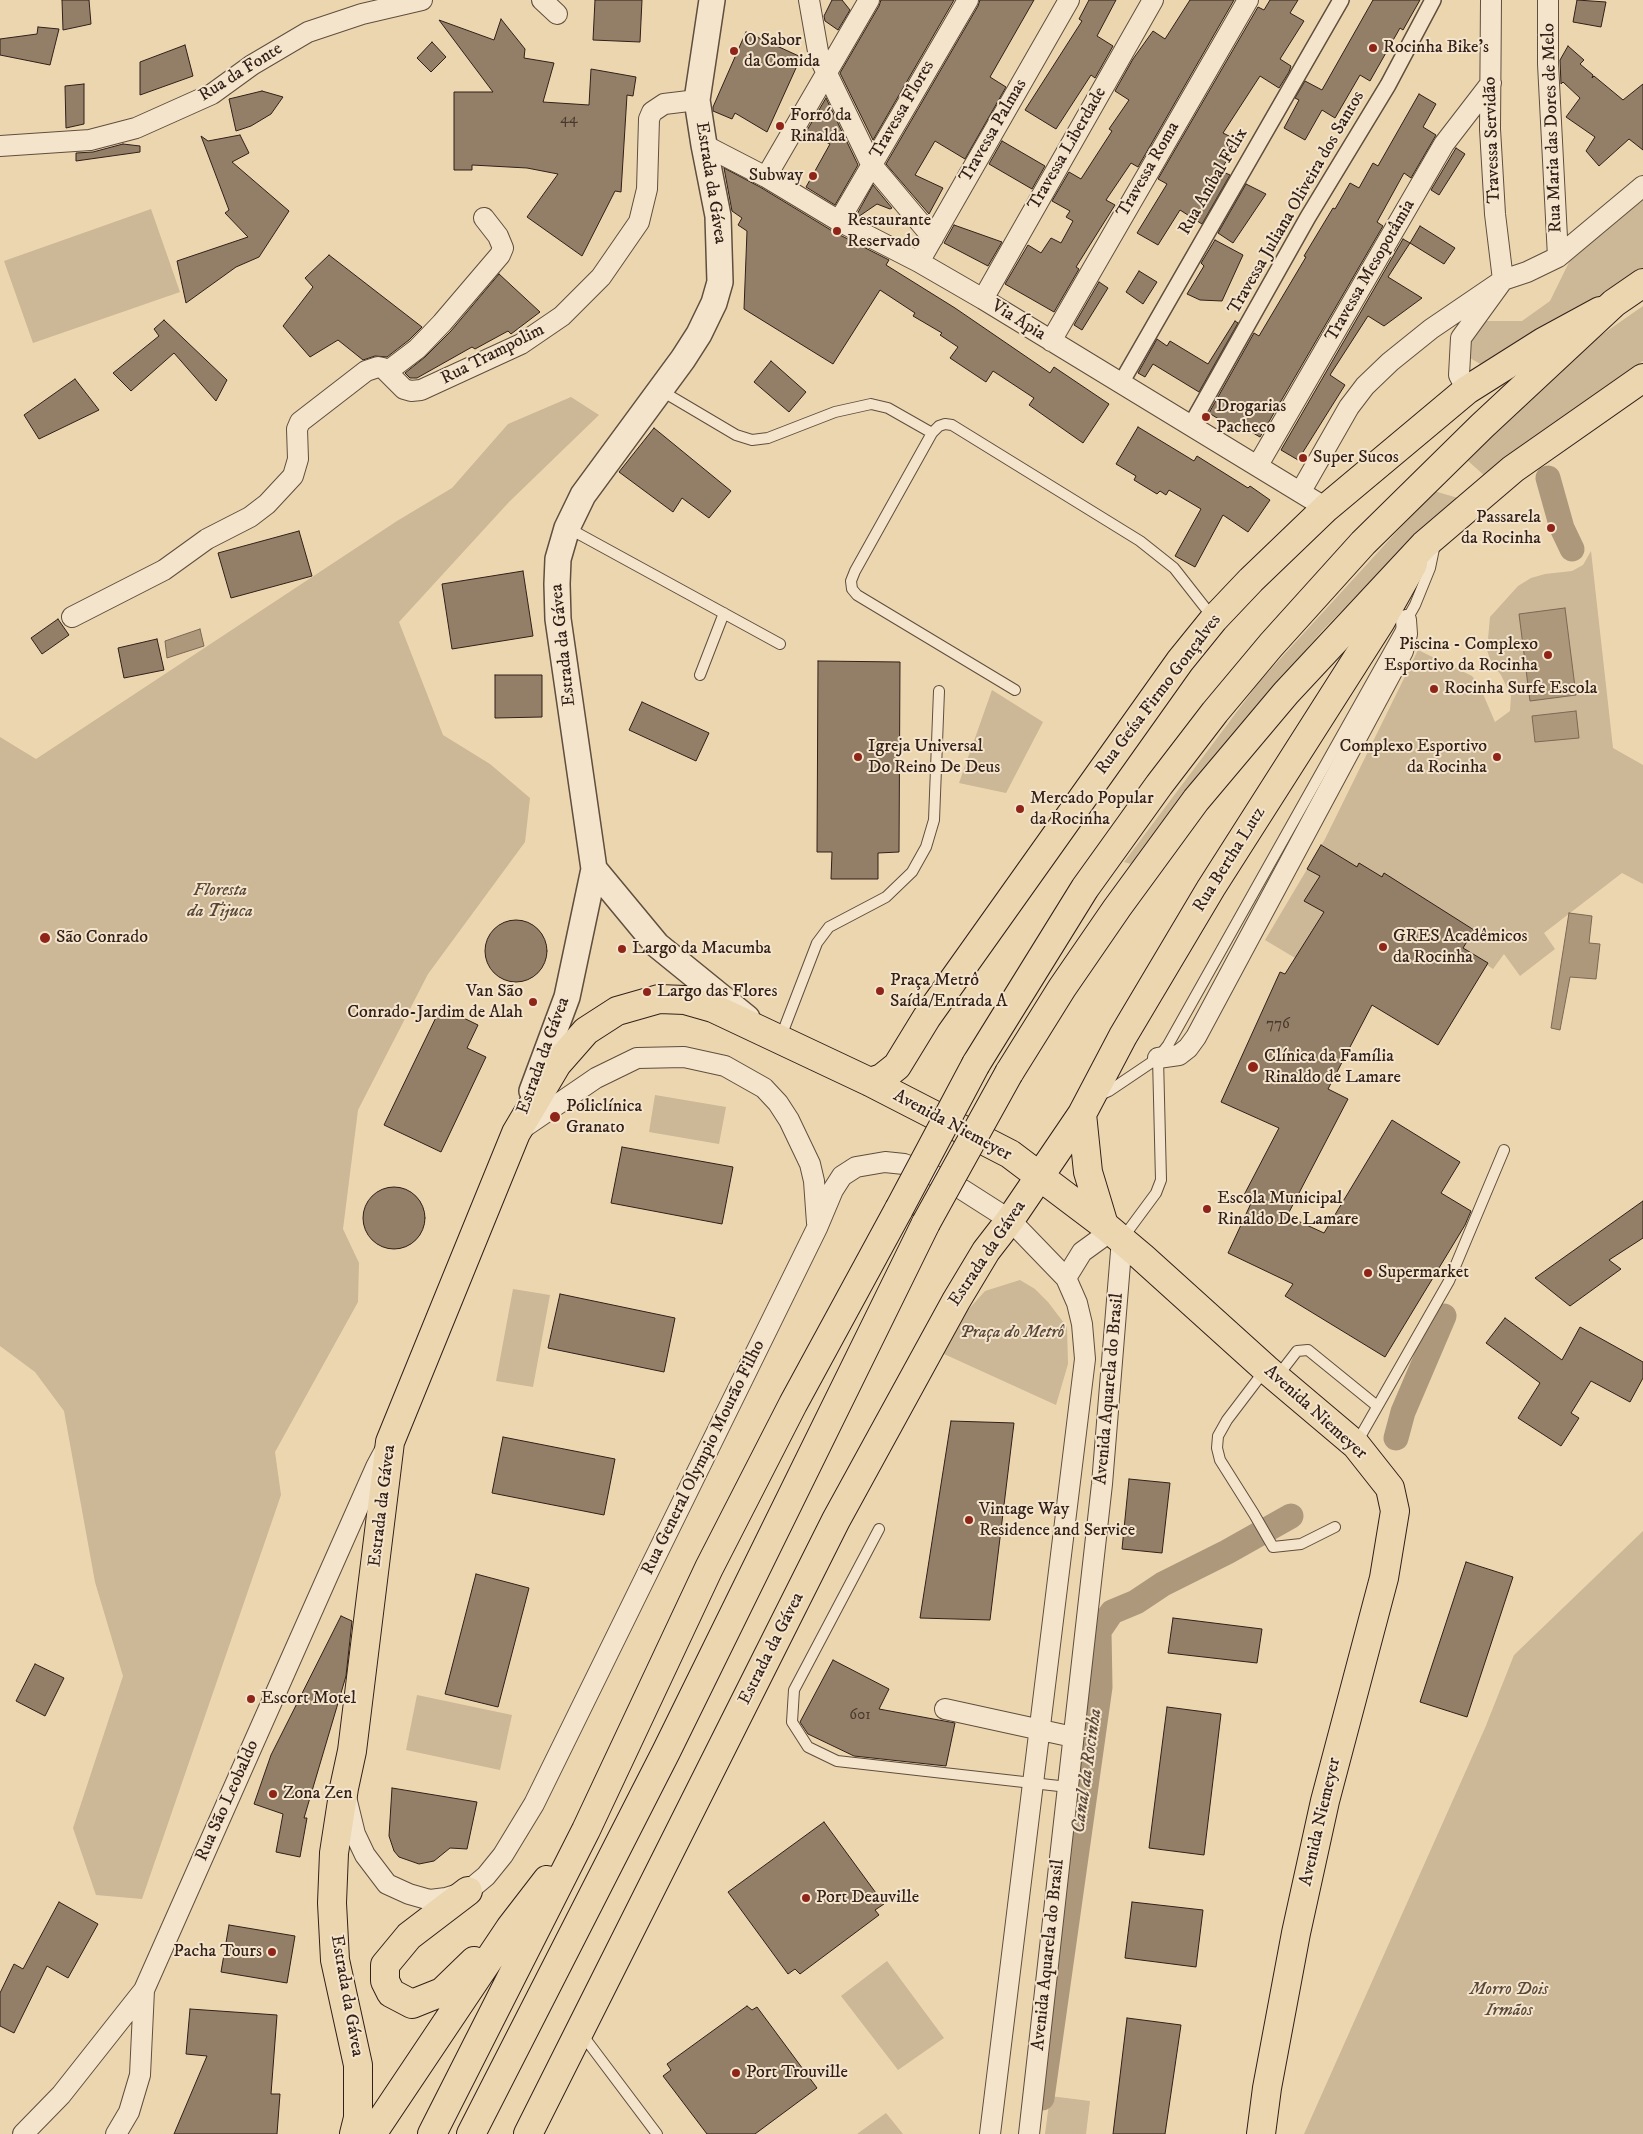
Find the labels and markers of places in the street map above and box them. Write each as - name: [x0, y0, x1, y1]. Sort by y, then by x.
- place label: O Sabor da Comida: [744, 30, 820, 72]
- place label: Rocinha Bike's: [1383, 37, 1489, 59]
- marker: Rocinha Bike's: [1367, 42, 1379, 54]
- marker: O Sabor da Comida: [728, 45, 740, 57]
- place label: Forró da Rinalda: [790, 105, 852, 148]
- marker: Forró da Rinalda: [774, 120, 786, 132]
- place label: Subway: [749, 165, 803, 187]
- marker: Subway: [807, 170, 819, 182]
- place label: Restaurante Reservado: [847, 210, 931, 252]
- marker: Restaurante Reservado: [831, 225, 843, 237]
- place label: Drogarias Pacheco: [1216, 396, 1286, 438]
- marker: Drogarias Pacheco: [1200, 411, 1212, 423]
- place label: Super Sucos: [1313, 447, 1399, 469]
- marker: Super Sucos: [1297, 452, 1309, 464]
- place label: Passarela da Rocinha: [1461, 507, 1541, 550]
- marker: Passarela da Rocinha: [1545, 522, 1557, 534]
- place label: Piscina - Complexo Esportivo da Rocinha: [1384, 634, 1538, 676]
- marker: Piscina - Complexo Esportivo da Rocinha: [1542, 649, 1554, 661]
- place label: Rocinha Surfe Escola: [1444, 678, 1597, 700]
- marker: Rocinha Surfe Escola: [1428, 683, 1440, 695]
- place label: Igreja Universal Do Reino De Deus: [868, 736, 1000, 779]
- place label: Complexo Esportivo da Rocinha: [1339, 736, 1487, 779]
- marker: Igreja Universal Do Reino De Deus: [852, 751, 864, 763]
- marker: Complexo Esportivo da Rocinha: [1491, 751, 1503, 763]
- place label: Mercado Popular da Rocinha: [1030, 788, 1154, 831]
- marker: Mercado Popular da Rocinha: [1014, 803, 1026, 815]
- place label: GRES Acadêmicos da Rocinha: [1393, 926, 1528, 969]
- place label: São Conrado: [56, 927, 148, 949]
- marker: São Conrado: [38, 931, 52, 945]
- place label: Largo da Macumba: [632, 938, 771, 960]
- marker: GRES Acadêmicos da Rocinha: [1377, 941, 1389, 953]
- marker: Largo da Macumba: [616, 943, 628, 955]
- place label: Praça Metrô Saída/Entrada A: [890, 970, 1007, 1012]
- place label: Van São Conrado-Jardim de Alah: [347, 981, 523, 1024]
- place label: Largo das Flores: [657, 981, 777, 1003]
- marker: Praça Metrô Saída/Entrada A: [874, 985, 886, 997]
- marker: Largo das Flores: [641, 986, 653, 998]
- marker: Van São Conrado-Jardim de Alah: [527, 996, 539, 1008]
- place label: Clínica da Família Rinaldo de Lamare: [1264, 1046, 1401, 1088]
- marker: Clínica da Família Rinaldo de Lamare: [1246, 1060, 1260, 1074]
- place label: Policlínica Granato: [566, 1096, 642, 1138]
- marker: Policlínica Granato: [548, 1110, 562, 1124]
- place label: Escola Municipal Rinaldo De Lamare: [1217, 1188, 1358, 1230]
- marker: Escola Municipal Rinaldo De Lamare: [1201, 1203, 1213, 1215]
- place label: Supermarket: [1378, 1262, 1469, 1284]
- marker: Supermarket: [1362, 1267, 1374, 1279]
- place label: Vintage Way Residence and Service: [979, 1499, 1135, 1542]
- marker: Vintage Way Residence and Service: [963, 1514, 975, 1526]
- place label: Escort Motel: [261, 1688, 356, 1710]
- marker: Escort Motel: [245, 1693, 257, 1705]
- place label: Zona Zen: [283, 1783, 353, 1805]
- marker: Zona Zen: [267, 1788, 279, 1800]
- place label: Port Deauville: [816, 1887, 919, 1909]
- marker: Port Deauville: [800, 1892, 812, 1904]
- place label: Pacha Tours: [173, 1941, 262, 1963]
- marker: Pacha Tours: [266, 1946, 278, 1958]
- place label: Port Trouville: [746, 2062, 848, 2084]
- marker: Port Trouville: [730, 2067, 742, 2079]

